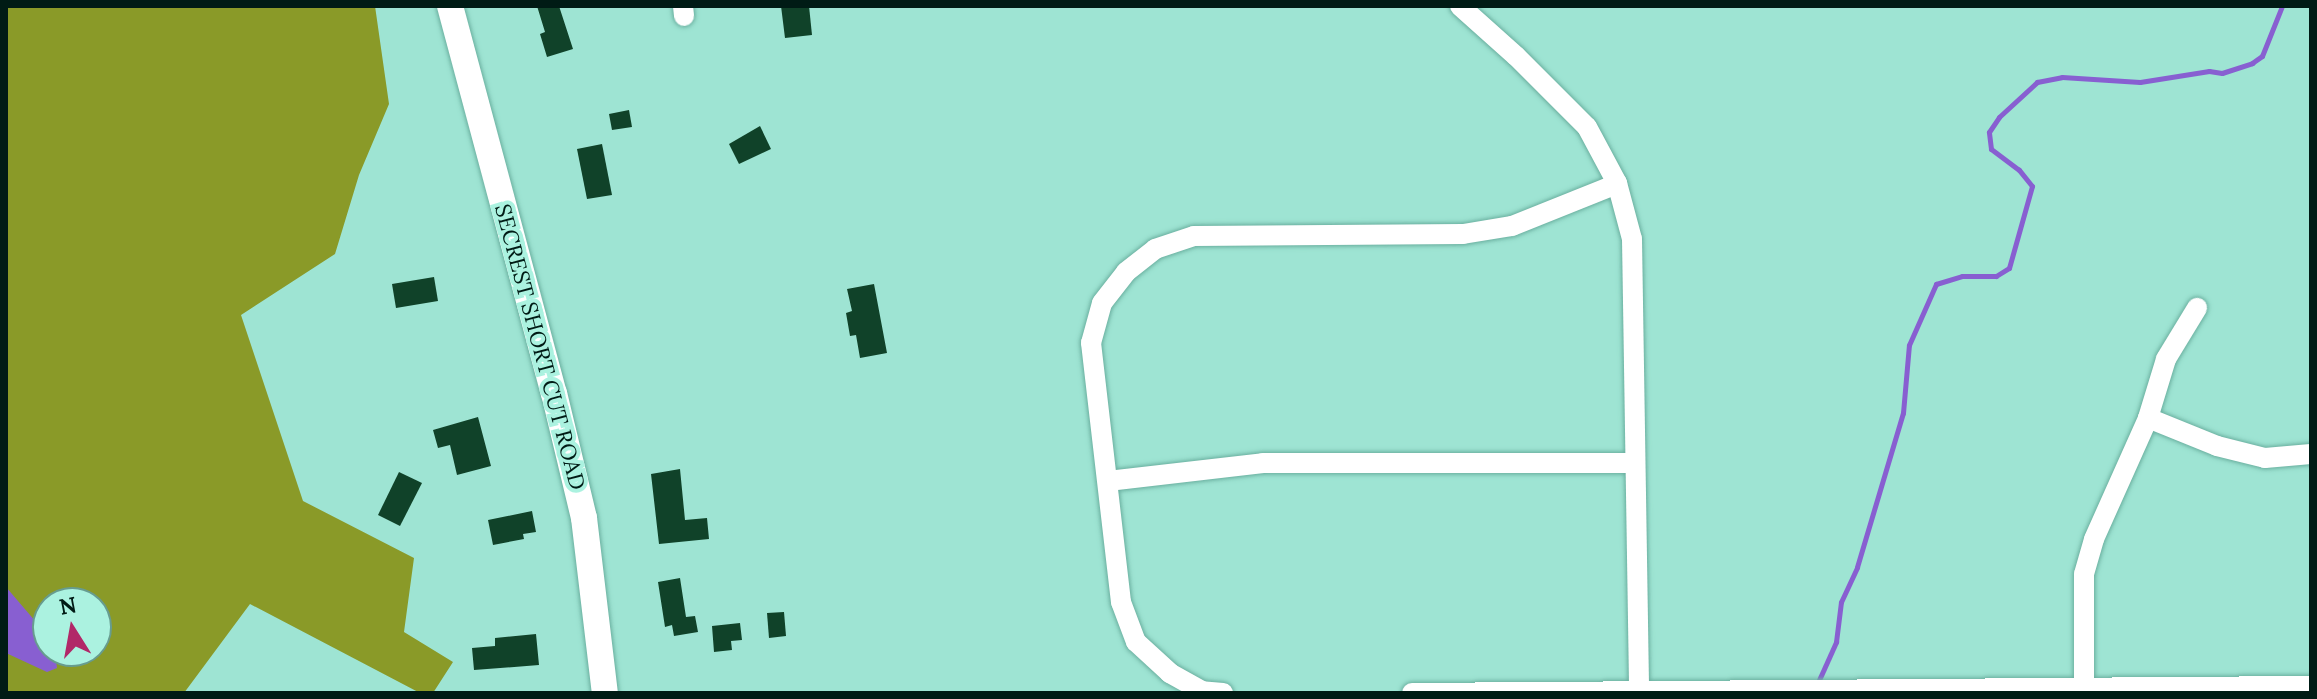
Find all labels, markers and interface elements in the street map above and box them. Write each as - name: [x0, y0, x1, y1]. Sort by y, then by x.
- street label: SECREST SHORT CUT ROAD: [489, 201, 591, 493]
- north arrow: [32, 587, 112, 667]
- text: N: [57, 590, 79, 621]

